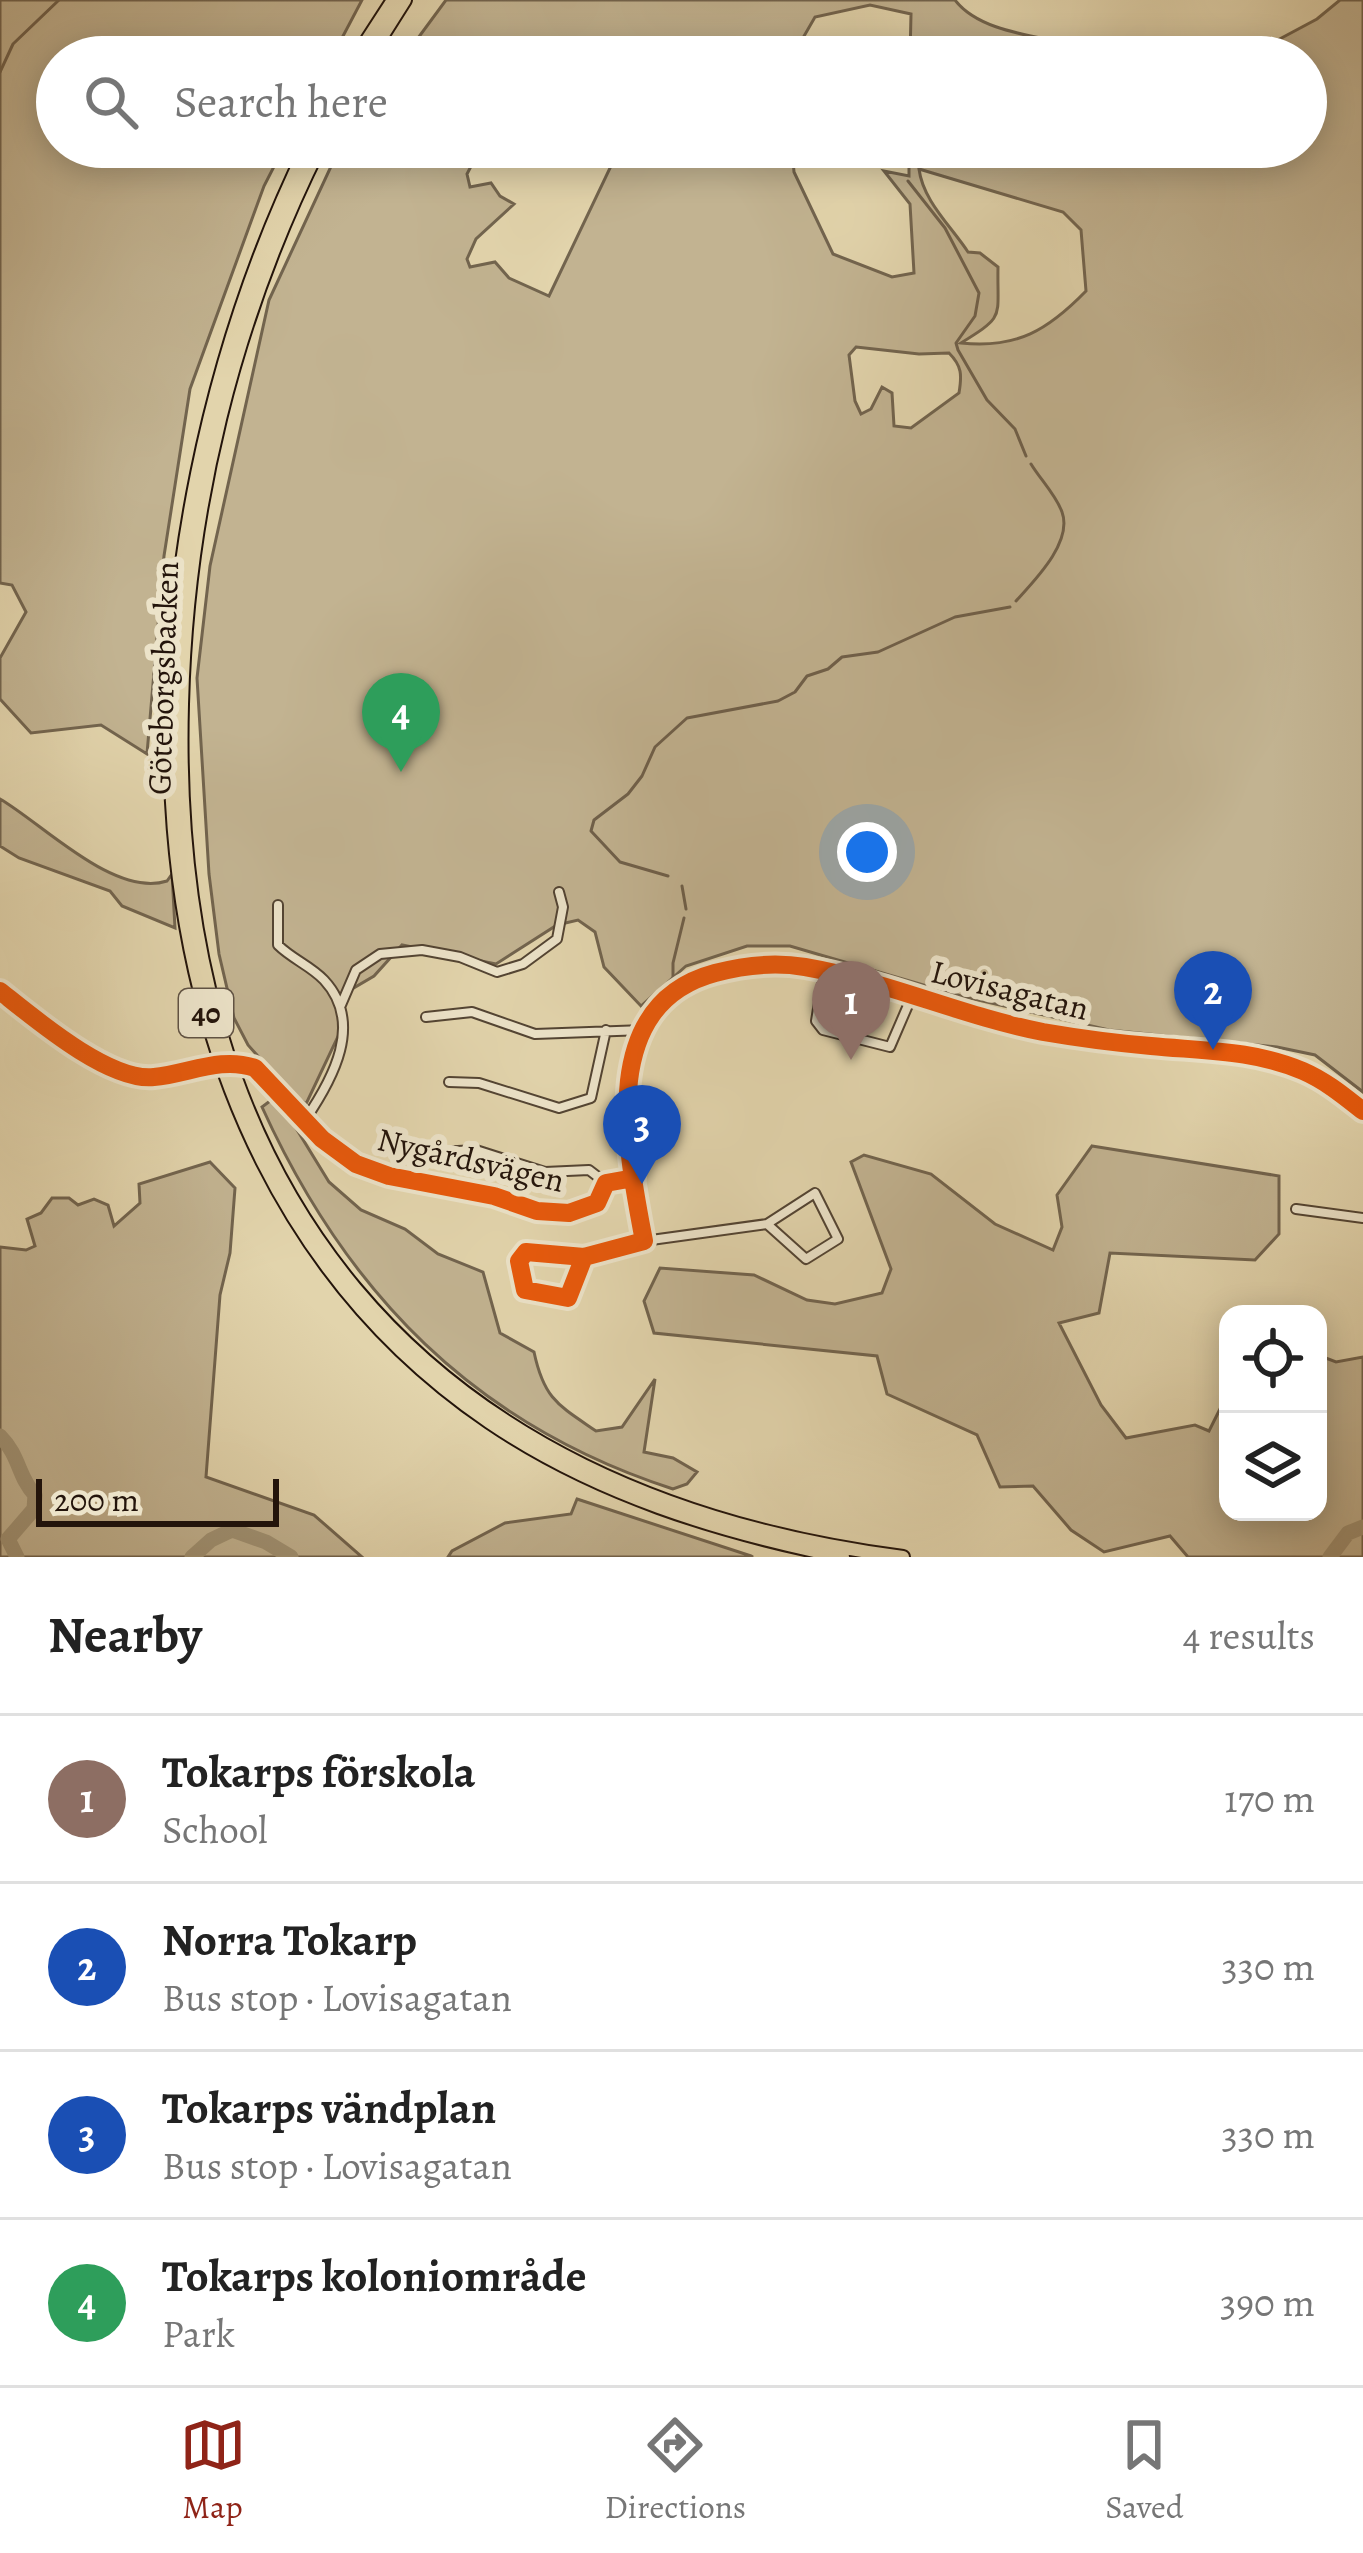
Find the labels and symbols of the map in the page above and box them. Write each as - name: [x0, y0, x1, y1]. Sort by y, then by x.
- street label: Göteborgsbacken: [136, 560, 189, 796]
- pin: 4: [362, 673, 440, 772]
- your location: [837, 822, 897, 882]
- street label: Lovisagatan: [926, 948, 1093, 1031]
- pin: 2: [1174, 951, 1252, 1050]
- pin: 1: [812, 961, 890, 1060]
- road number: 40: [179, 989, 233, 1037]
- pin: 3: [603, 1085, 681, 1184]
- street label: Nygårdsvägen: [373, 1116, 569, 1203]
- scale bar: [36, 1473, 279, 1526]

